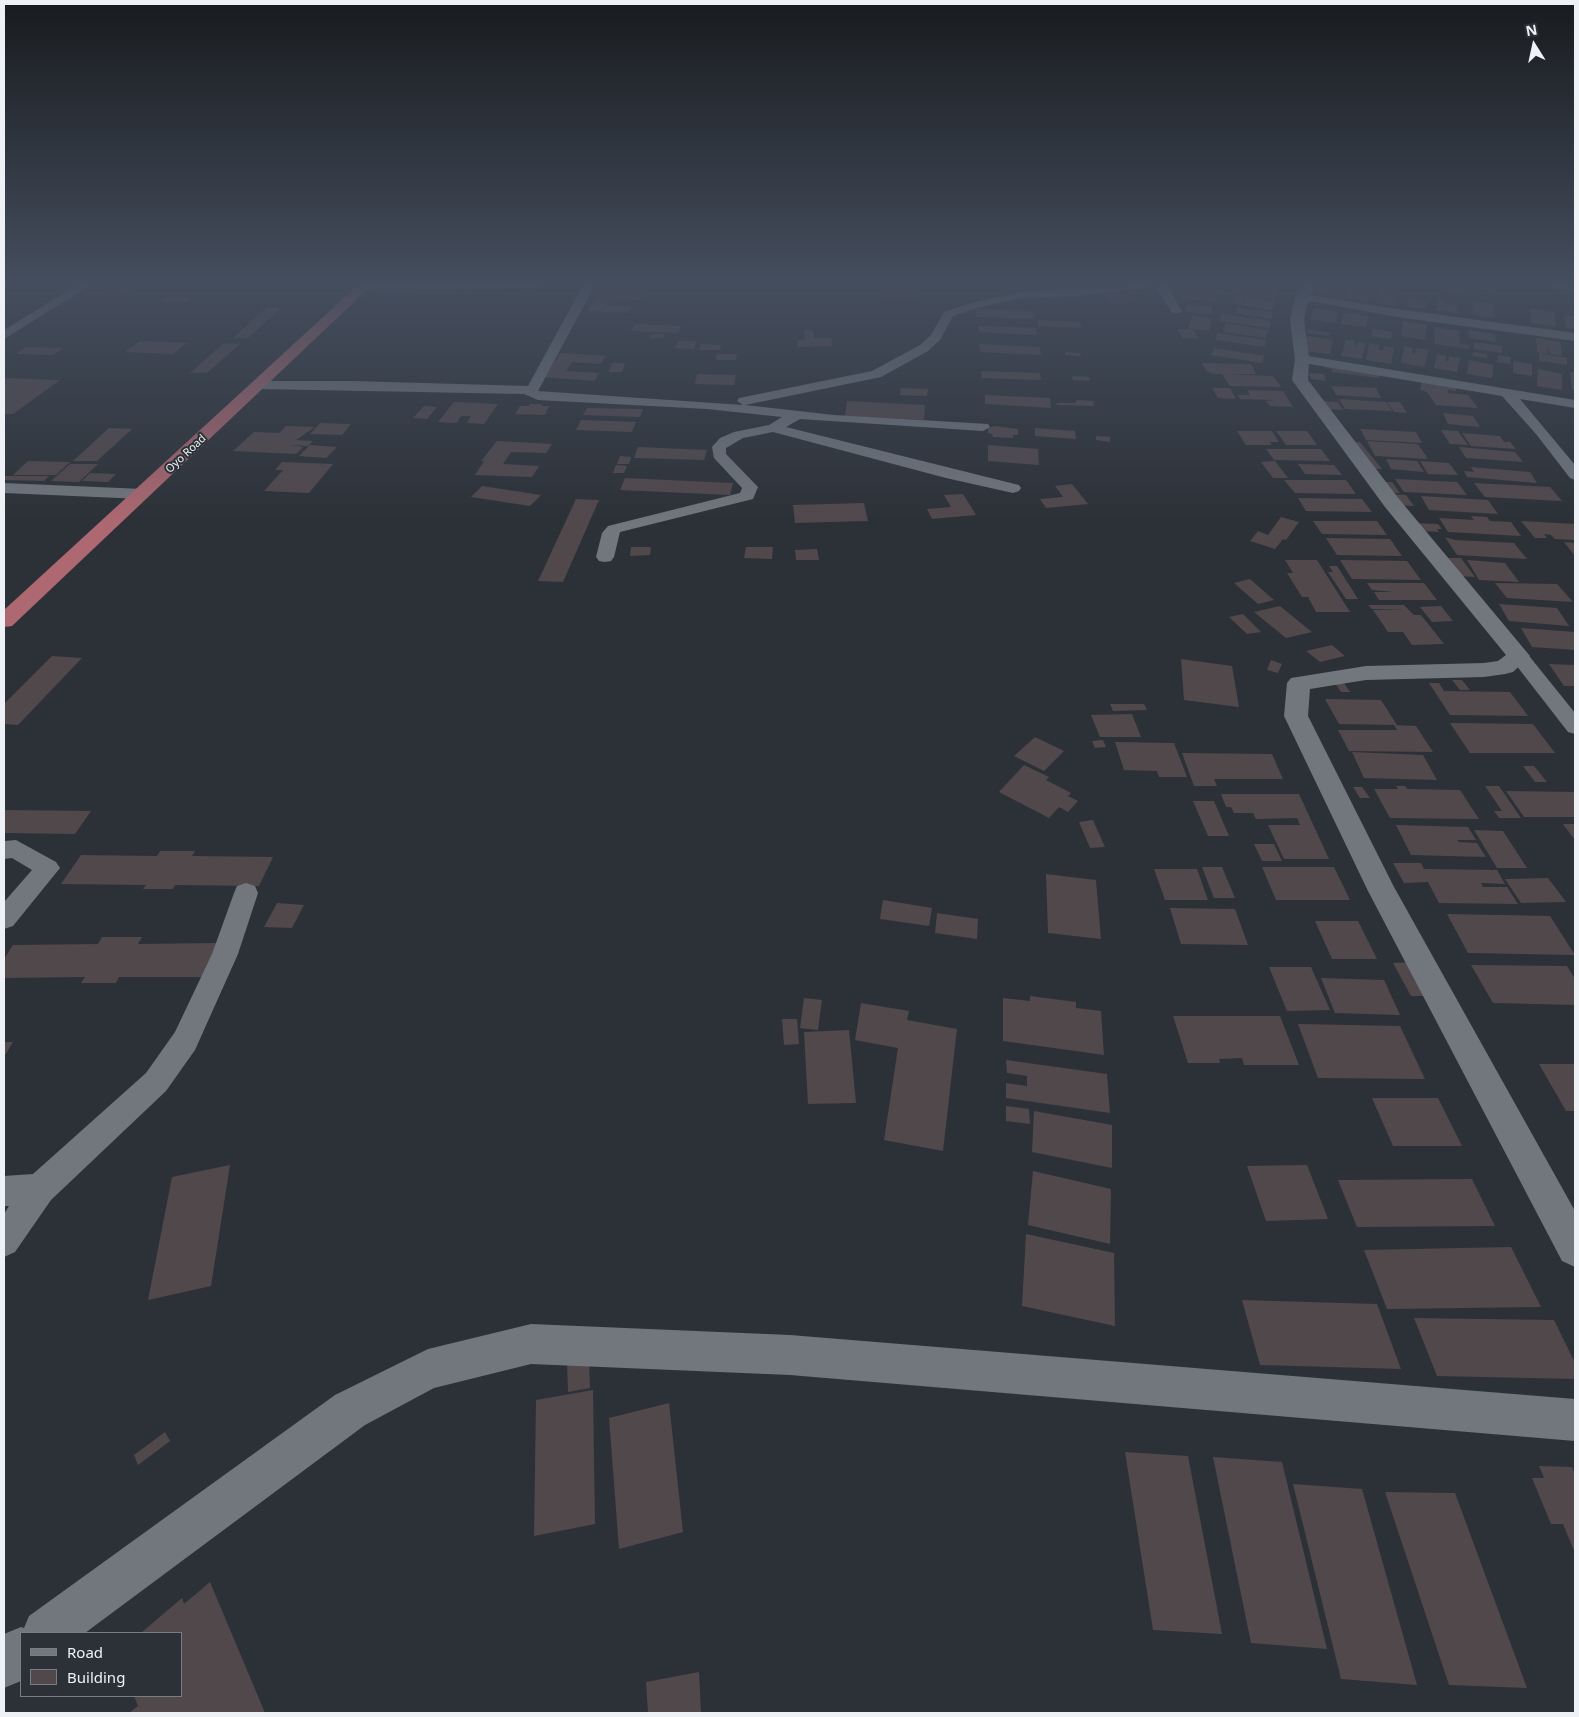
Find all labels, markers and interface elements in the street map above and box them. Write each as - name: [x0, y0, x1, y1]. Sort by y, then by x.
- text: N: [1524, 19, 1539, 40]
- north arrow: [1509, 20, 1559, 70]
- street label: Oyo Road: [163, 432, 209, 476]
- legend: [20, 1632, 182, 1697]
- text: Road: [67, 1642, 103, 1662]
- text: Building: [67, 1667, 125, 1687]

